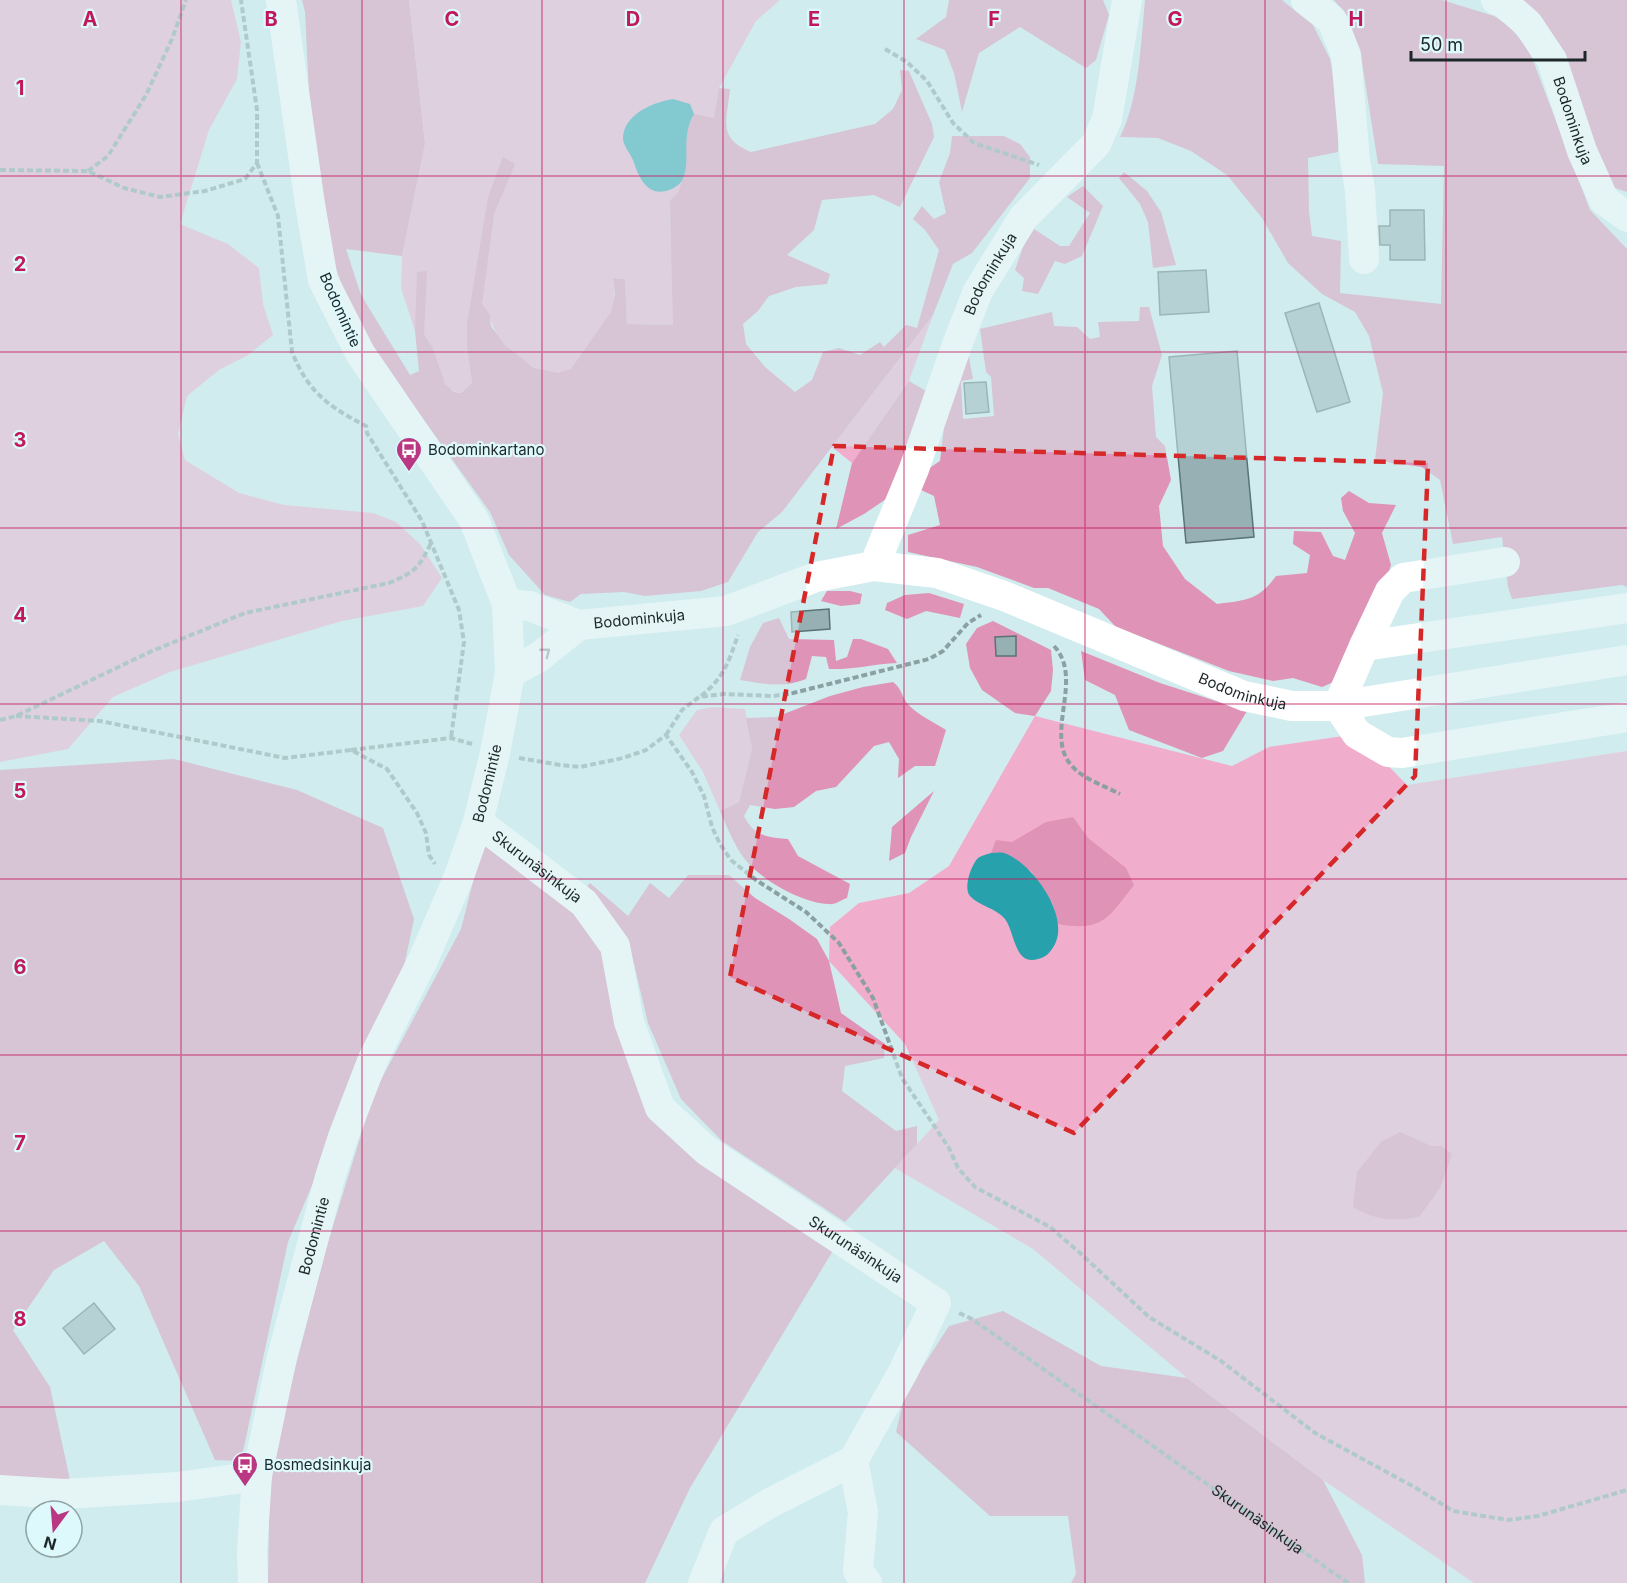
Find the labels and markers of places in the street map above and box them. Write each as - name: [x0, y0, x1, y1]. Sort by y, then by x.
- bus stop icon: Bodominkartano: [394, 435, 424, 473]
- place label: Bodominkartano: [428, 440, 544, 459]
- bus stop icon: Bosmedsinkuja: [230, 1450, 260, 1488]
- place label: Bosmedsinkuja: [264, 1455, 371, 1474]

